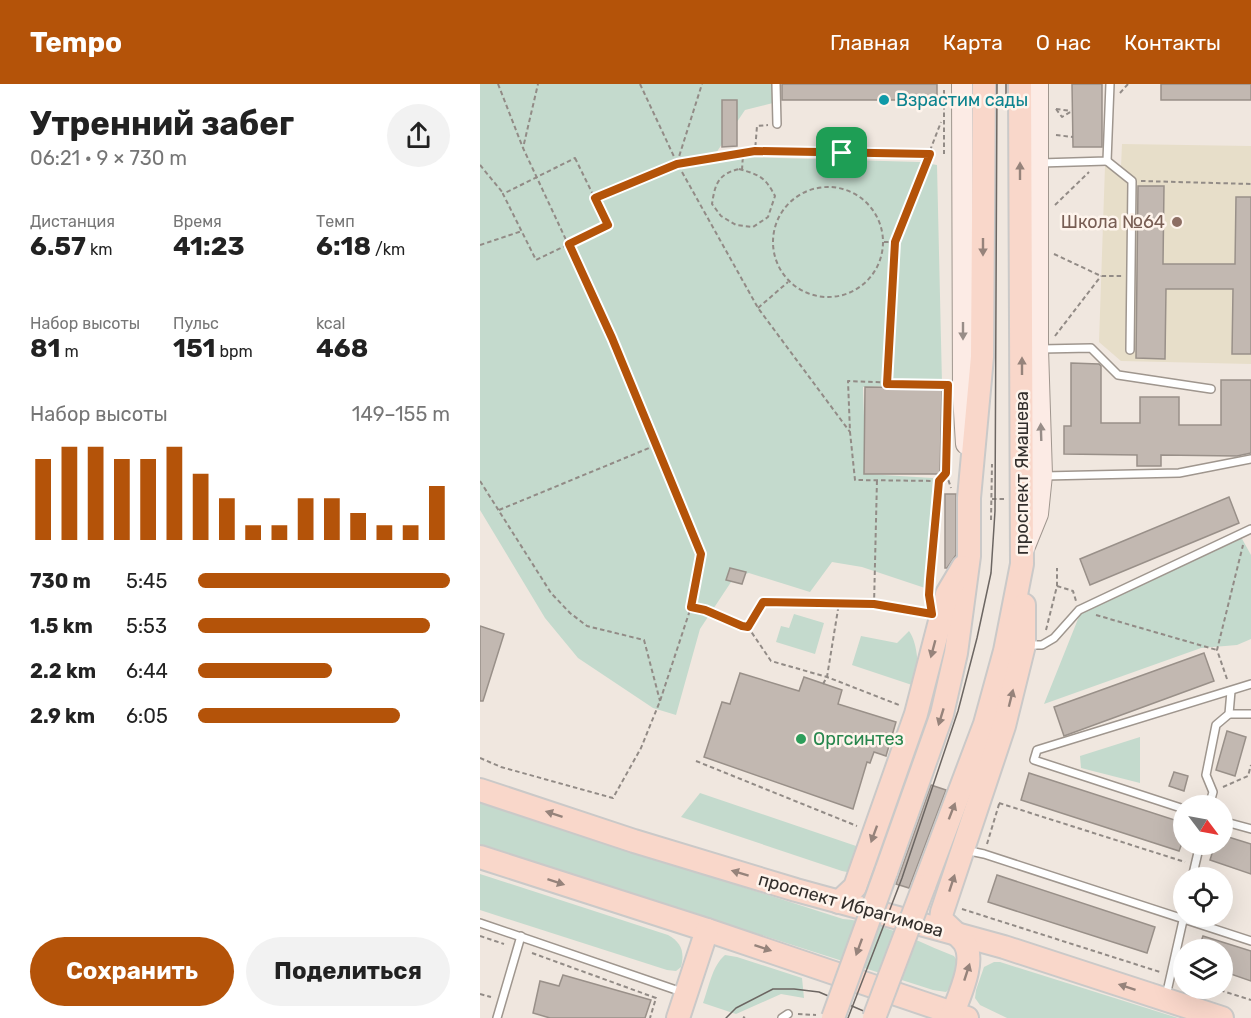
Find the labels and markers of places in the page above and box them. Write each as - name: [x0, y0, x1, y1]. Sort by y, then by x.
- place label: Взрастим сады: [896, 89, 1028, 111]
- marker: Взрастим сады: [877, 93, 891, 107]
- pin: [816, 127, 867, 178]
- place label: Школа №64: [1061, 211, 1165, 233]
- marker: Школа №64: [1170, 215, 1184, 229]
- place label: Оргсинтез: [813, 728, 904, 750]
- marker: Оргсинтез: [794, 732, 808, 746]

